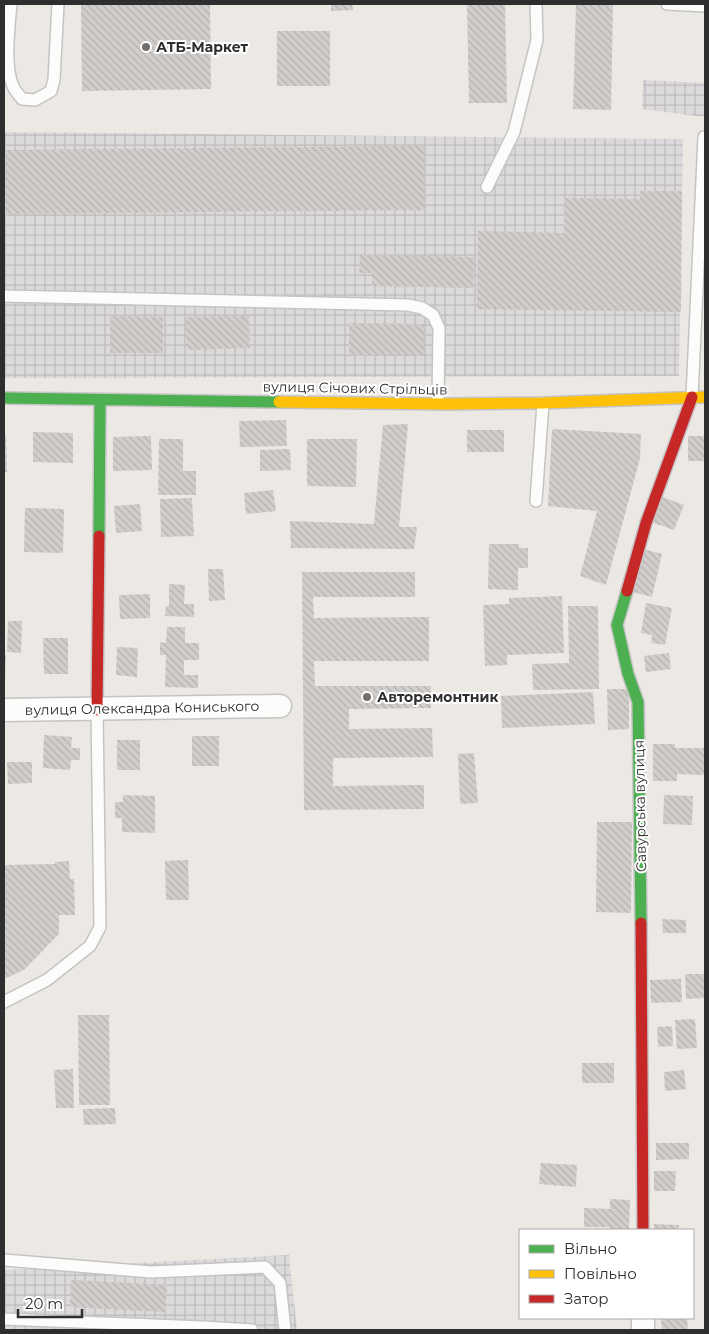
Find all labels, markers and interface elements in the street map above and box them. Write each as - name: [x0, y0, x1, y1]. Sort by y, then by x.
- place label: АТБ-Маркет: [156, 38, 249, 56]
- marker: АТБ-Маркет: [140, 41, 152, 53]
- street label: вулиця Січових Стрільців: [262, 377, 448, 399]
- place label: Авторемонтник: [377, 688, 498, 706]
- marker: Авторемонтник: [361, 691, 373, 703]
- street label: вулиця Олександра Кониського: [25, 697, 259, 719]
- street label: Савурська вулиця: [630, 740, 650, 872]
- legend: [519, 1229, 694, 1319]
- text: Вільно: [564, 1239, 617, 1258]
- text: Повільно: [564, 1264, 637, 1283]
- scale bar: [18, 1286, 81, 1318]
- text: Затор: [564, 1289, 609, 1308]
- text: 20 m: [25, 1294, 63, 1313]

